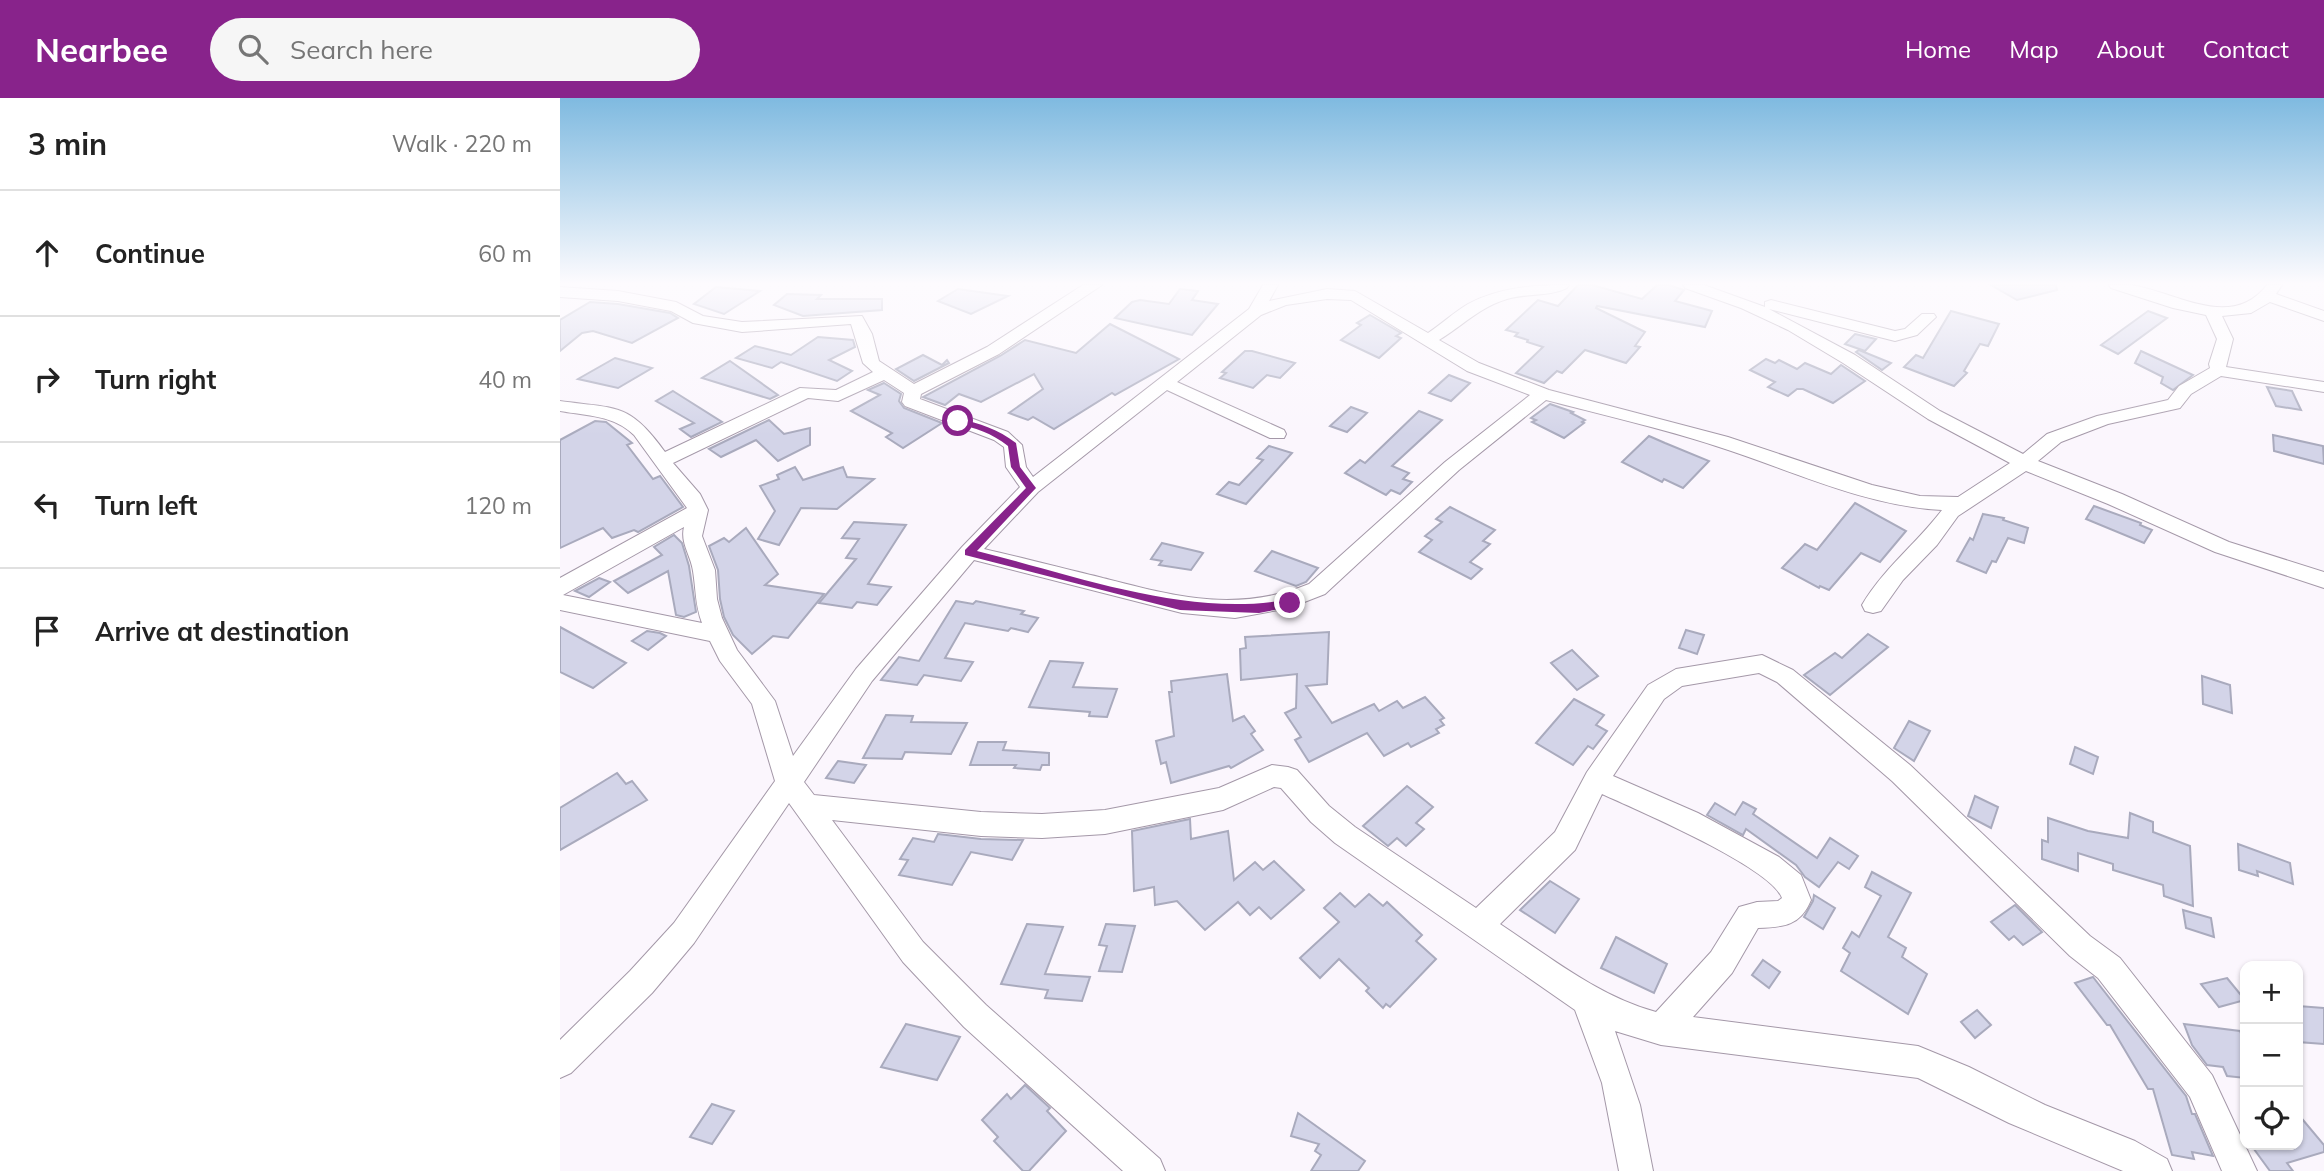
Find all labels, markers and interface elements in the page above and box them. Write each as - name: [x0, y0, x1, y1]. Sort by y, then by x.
- search box: [210, 18, 700, 81]
- text: Nearbee: [35, 29, 168, 70]
- icon: search: [234, 30, 272, 68]
- text: Search here: [290, 33, 433, 66]
- text: Home: [1905, 34, 1971, 64]
- text: Map: [2009, 34, 2059, 64]
- text: About: [2097, 34, 2165, 64]
- text: Contact: [2203, 34, 2289, 64]
- text: 3 min: [28, 125, 107, 163]
- text: Walk · 220 m: [392, 129, 532, 158]
- icon: ahead: [28, 234, 66, 272]
- text: Continue: [95, 237, 205, 270]
- text: 60 m: [478, 239, 532, 268]
- icon: right: [28, 360, 66, 398]
- text: Turn right: [95, 363, 216, 396]
- text: 40 m: [478, 365, 532, 394]
- route start: [942, 405, 973, 436]
- icon: left: [28, 486, 66, 524]
- text: Turn left: [95, 489, 197, 522]
- text: 120 m: [464, 491, 532, 520]
- route end: [1274, 587, 1305, 618]
- icon: arrive: [28, 612, 66, 650]
- text: Arrive at destination: [95, 615, 350, 648]
- map controls: [2240, 961, 2303, 1150]
- button: +: [2240, 961, 2303, 1024]
- button: −: [2240, 1024, 2303, 1087]
- button: locate: [2240, 1087, 2303, 1150]

